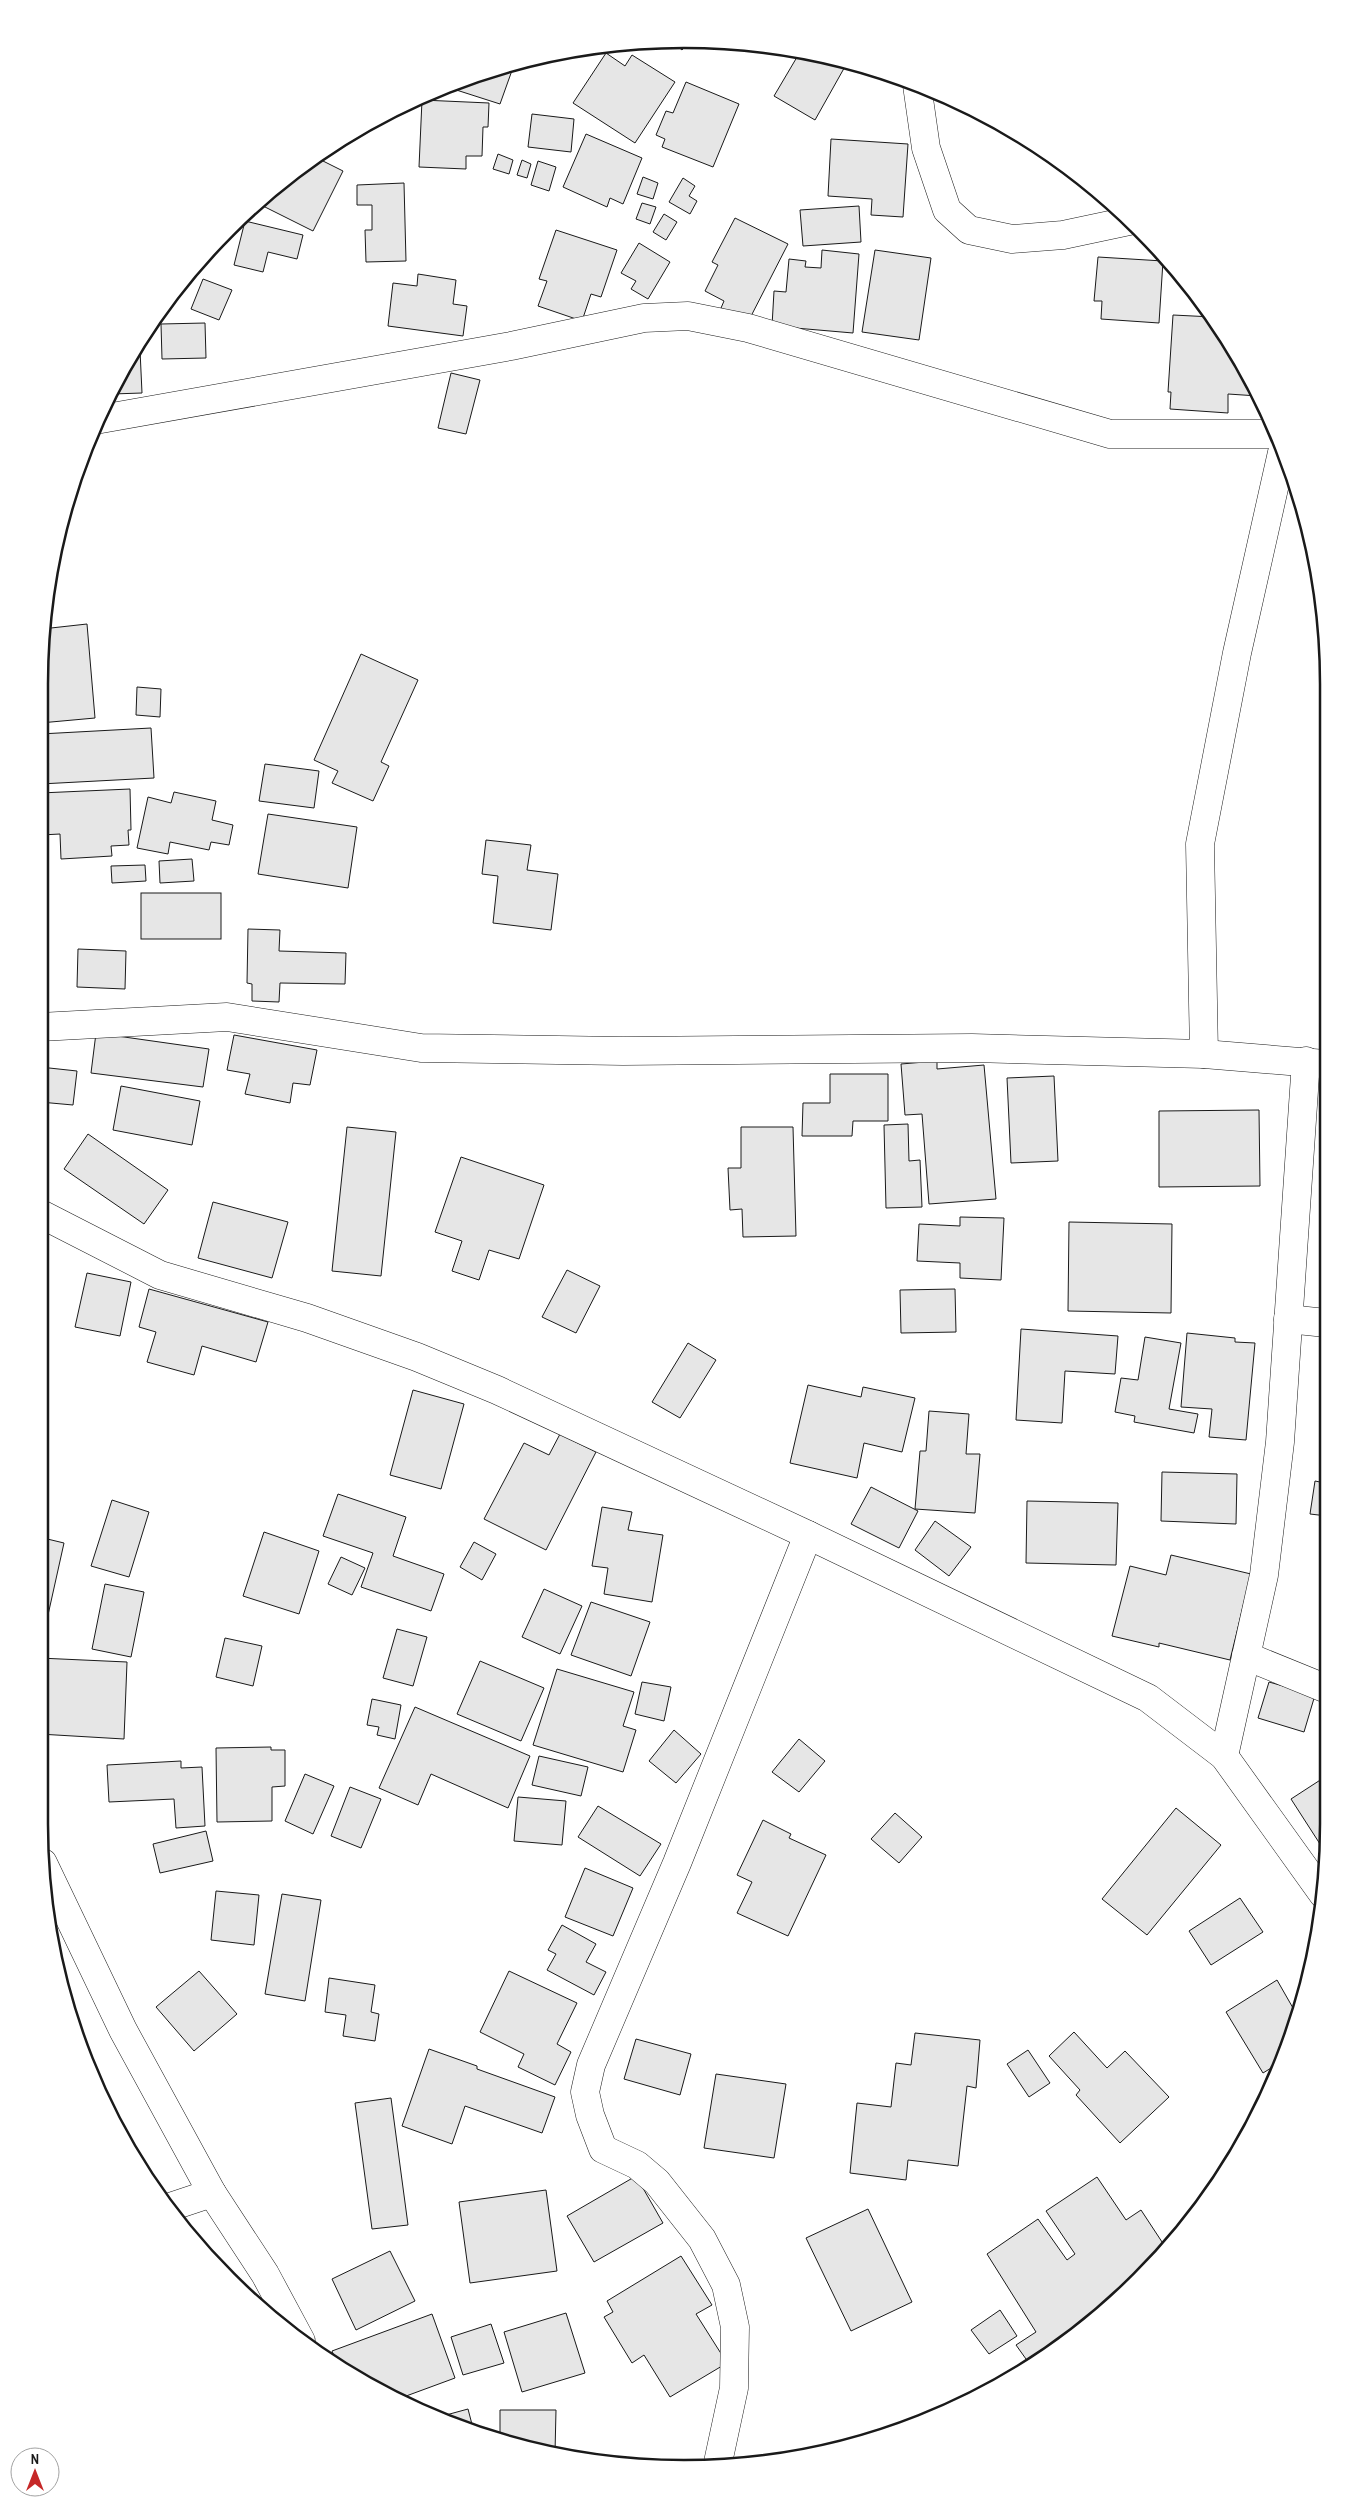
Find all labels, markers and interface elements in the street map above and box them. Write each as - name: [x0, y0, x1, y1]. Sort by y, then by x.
- north arrow: [10, 2447, 60, 2497]
- text: N: [31, 2450, 39, 2468]

